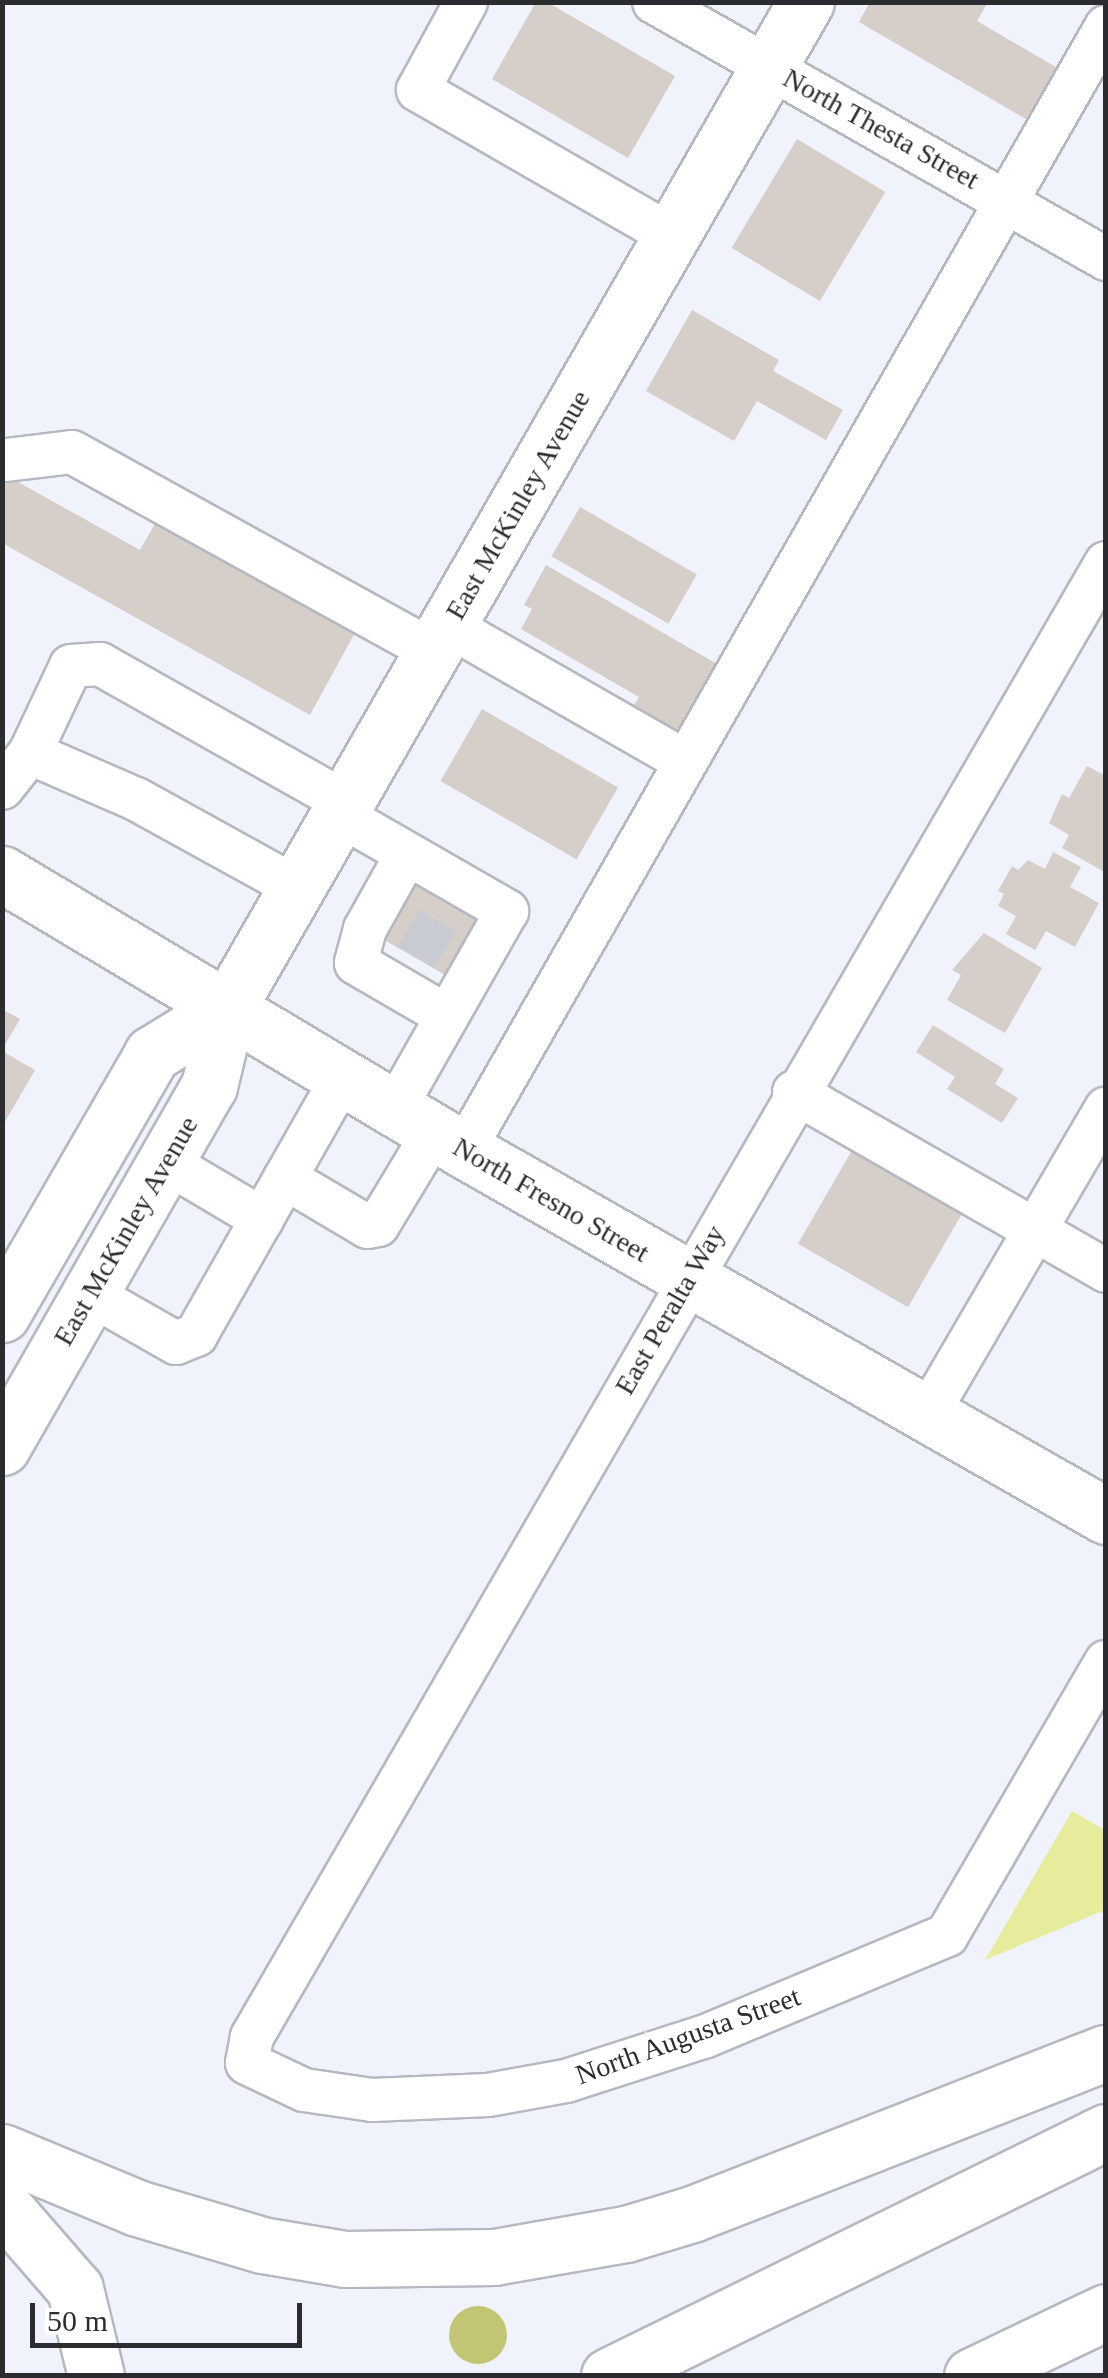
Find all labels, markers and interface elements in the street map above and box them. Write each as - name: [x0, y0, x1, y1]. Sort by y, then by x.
- street label: North Thesta Street: [777, 61, 985, 197]
- street label: East McKinley Avenue: [438, 384, 598, 626]
- street label: East McKinley Avenue: [46, 1110, 206, 1352]
- street label: North Fresno Street: [447, 1130, 655, 1270]
- street label: East Peralta Way: [608, 1219, 732, 1401]
- street label: North Augusta Street: [570, 1980, 806, 2092]
- scale bar: [35, 2283, 308, 2345]
- text: 50 m: [47, 2304, 108, 2337]

